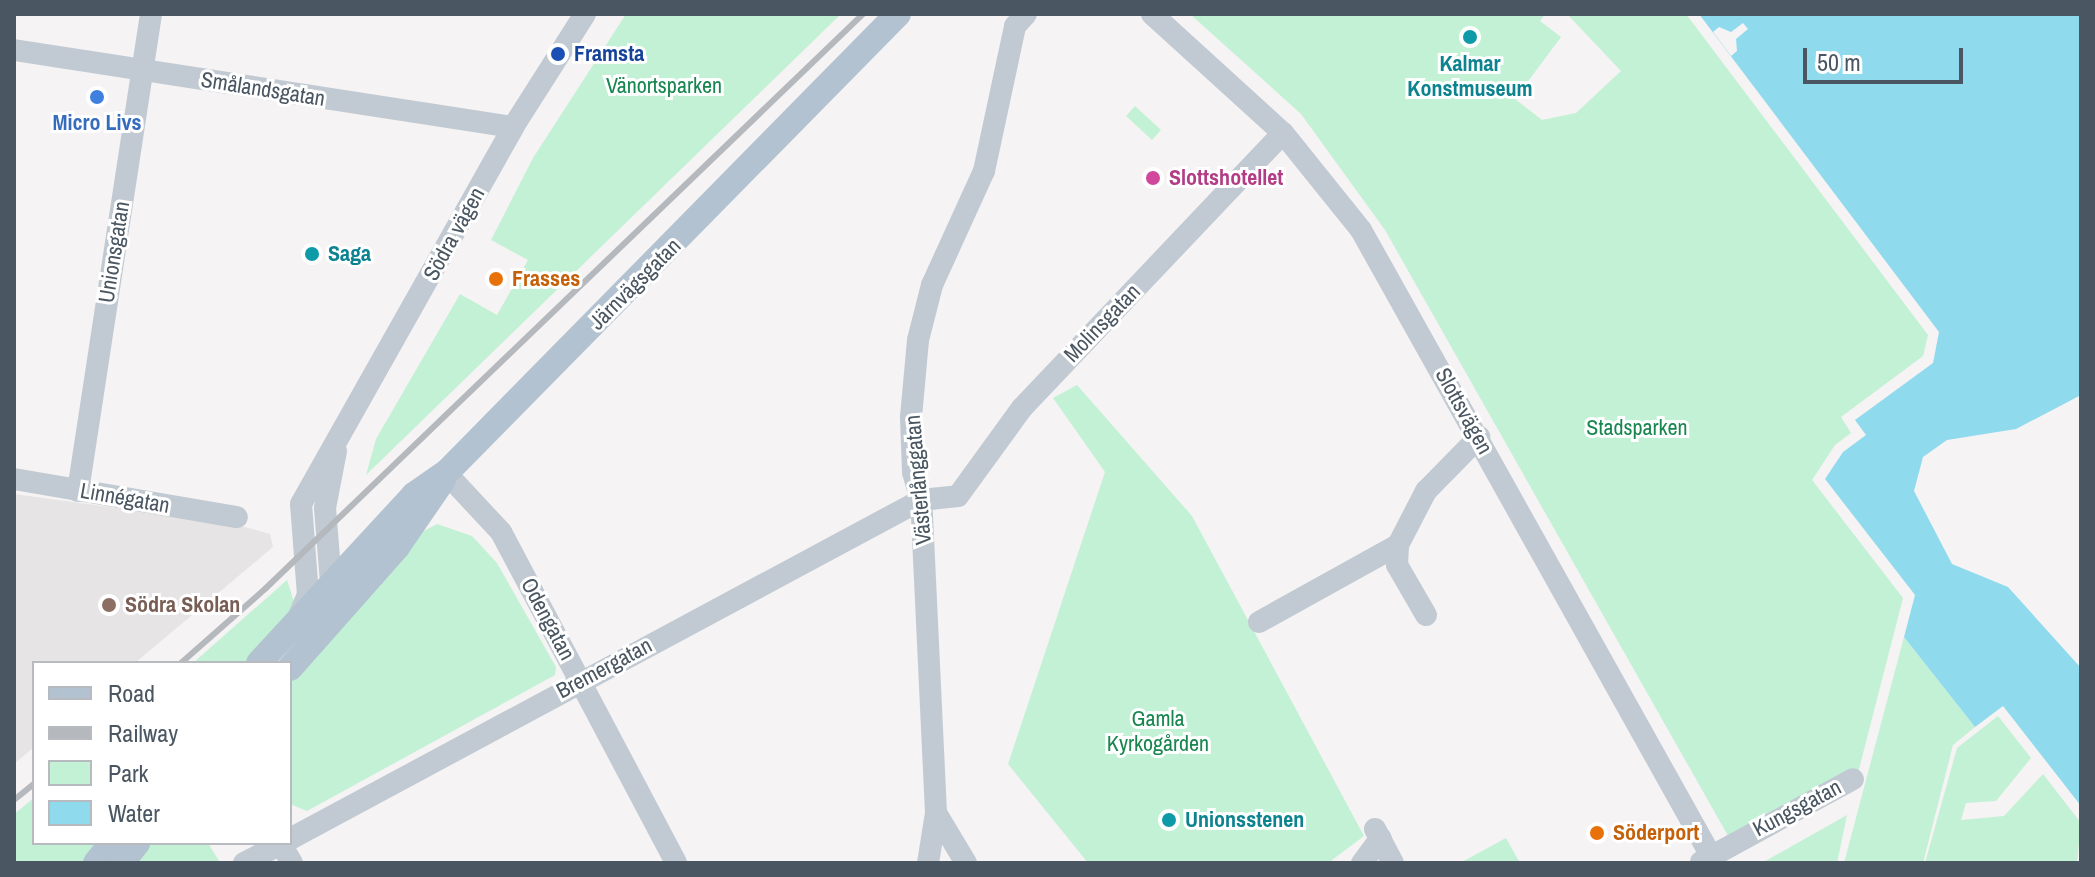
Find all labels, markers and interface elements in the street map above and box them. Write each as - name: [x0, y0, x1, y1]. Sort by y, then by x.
- marker: Kalmar Konstmuseum: [1461, 28, 1479, 46]
- scale bar: [1807, 32, 1967, 82]
- place label: Framsta: [574, 41, 644, 67]
- marker: Framsta: [549, 45, 567, 63]
- text: 50 m: [1817, 46, 1861, 78]
- place label: Kalmar Konstmuseum: [1407, 50, 1533, 102]
- street label: Smålandsgatan: [199, 66, 327, 112]
- park label: Vänortsparken: [606, 73, 722, 99]
- marker: Micro Livs: [88, 88, 106, 106]
- place label: Micro Livs: [52, 110, 142, 136]
- place label: Slottshotellet: [1169, 165, 1283, 191]
- marker: Slottshotellet: [1144, 169, 1162, 187]
- street label: Södra vägen: [418, 183, 490, 285]
- street label: Unionsgatan: [93, 199, 135, 305]
- street label: Järnvägsgatan: [584, 233, 686, 335]
- place label: Saga: [328, 241, 371, 267]
- marker: Saga: [303, 245, 321, 263]
- place label: Frasses: [512, 266, 580, 292]
- marker: Frasses: [487, 270, 505, 288]
- street label: Molinsgatan: [1058, 278, 1146, 368]
- street label: Slottsvägen: [1430, 363, 1498, 459]
- street label: Västerlånggatan: [899, 414, 937, 546]
- park label: Stadsparken: [1586, 415, 1688, 441]
- street label: Linnégatan: [78, 477, 172, 519]
- street label: Odengatan: [515, 573, 581, 665]
- place label: Södra Skolan: [125, 592, 240, 618]
- marker: Södra Skolan: [100, 596, 118, 614]
- street label: Bremergatan: [552, 632, 656, 704]
- legend: [32, 661, 292, 845]
- text: Road: [108, 677, 155, 709]
- park label: Gamla Kyrkogården: [1107, 705, 1209, 756]
- text: Railway: [108, 717, 178, 749]
- text: Park: [108, 757, 148, 789]
- street label: Kungsgatan: [1748, 774, 1846, 842]
- text: Water: [108, 797, 160, 829]
- place label: Unionsstenen: [1185, 807, 1304, 833]
- marker: Unionsstenen: [1160, 811, 1178, 829]
- place label: Söderport: [1613, 820, 1699, 846]
- marker: Söderport: [1588, 824, 1606, 842]

